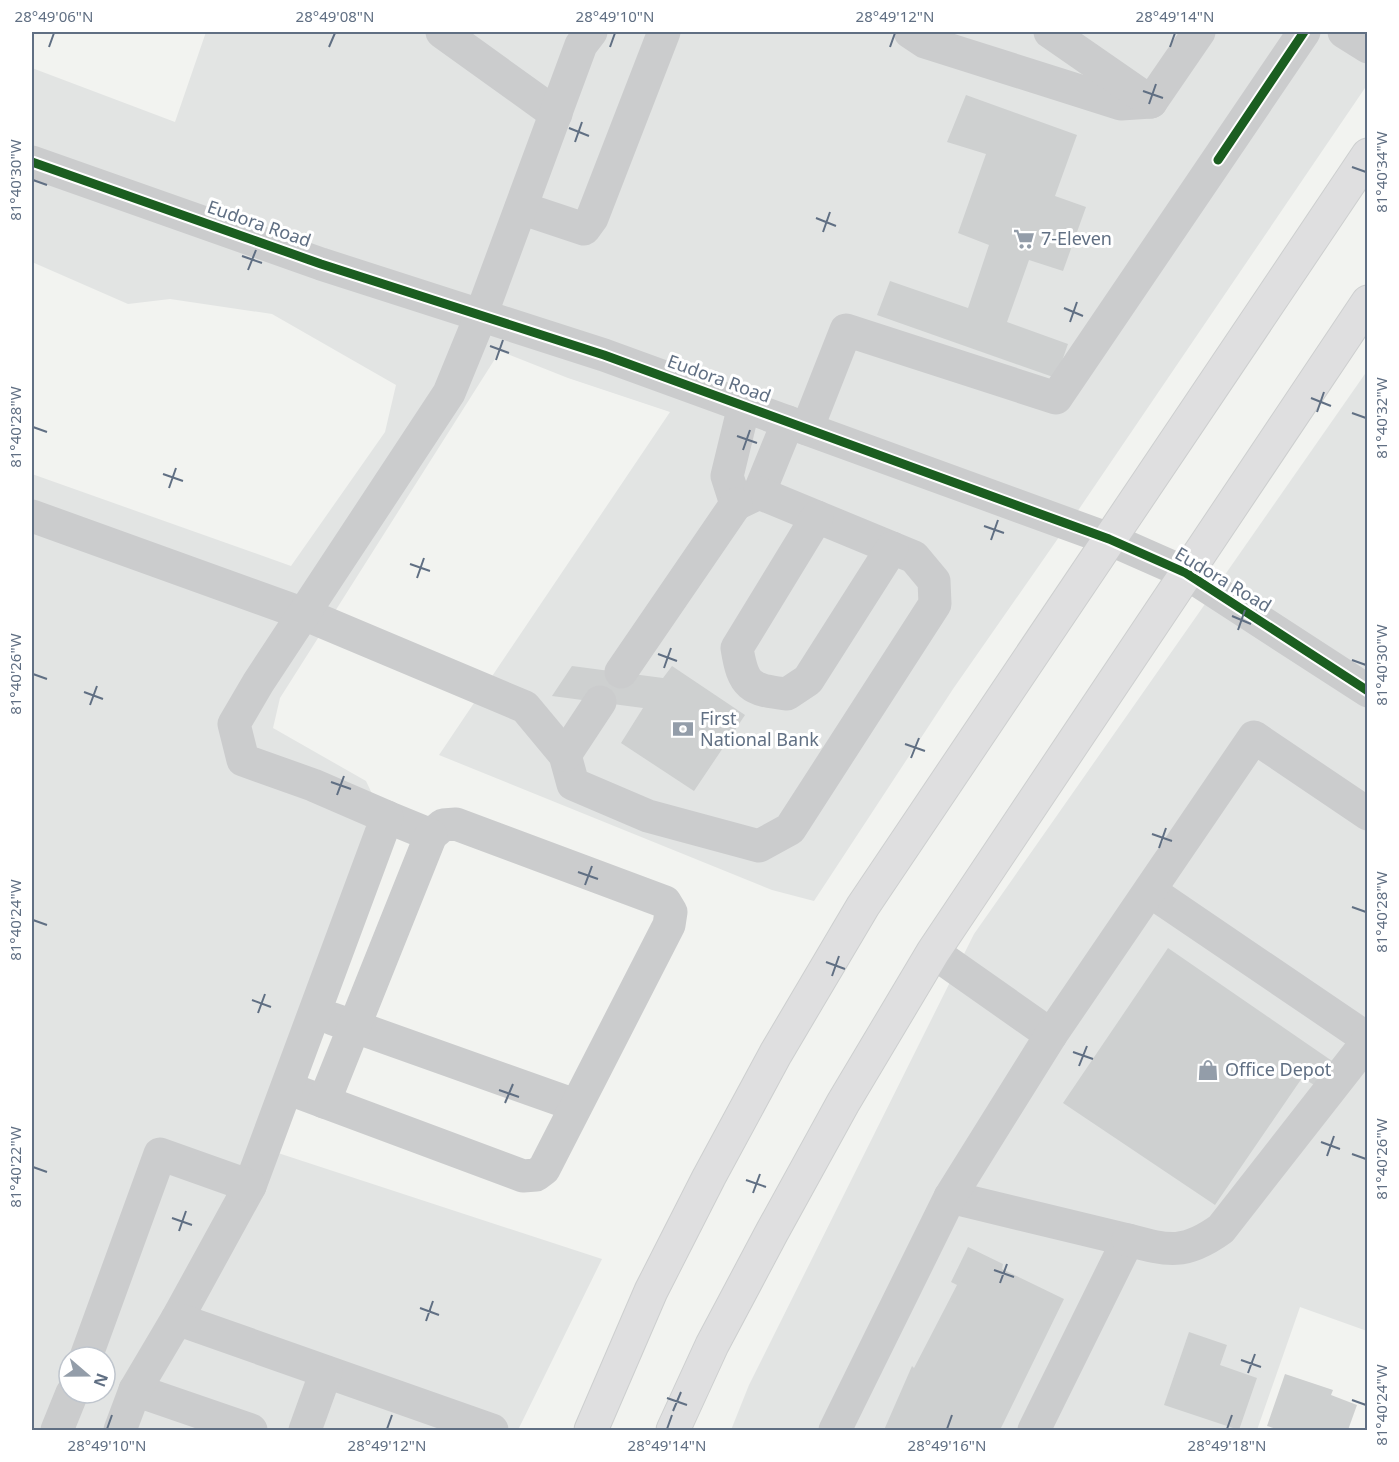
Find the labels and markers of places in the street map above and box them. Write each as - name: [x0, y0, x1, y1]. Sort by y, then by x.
- place label: 7-Eleven: [1041, 226, 1112, 250]
- supermarket icon: 7-Eleven: [1012, 227, 1036, 251]
- place label: First National Bank: [700, 706, 819, 751]
- bank icon: First National Bank: [671, 717, 695, 741]
- place label: Office Depot: [1225, 1057, 1332, 1081]
- shop icon: Office Depot: [1196, 1058, 1220, 1082]

